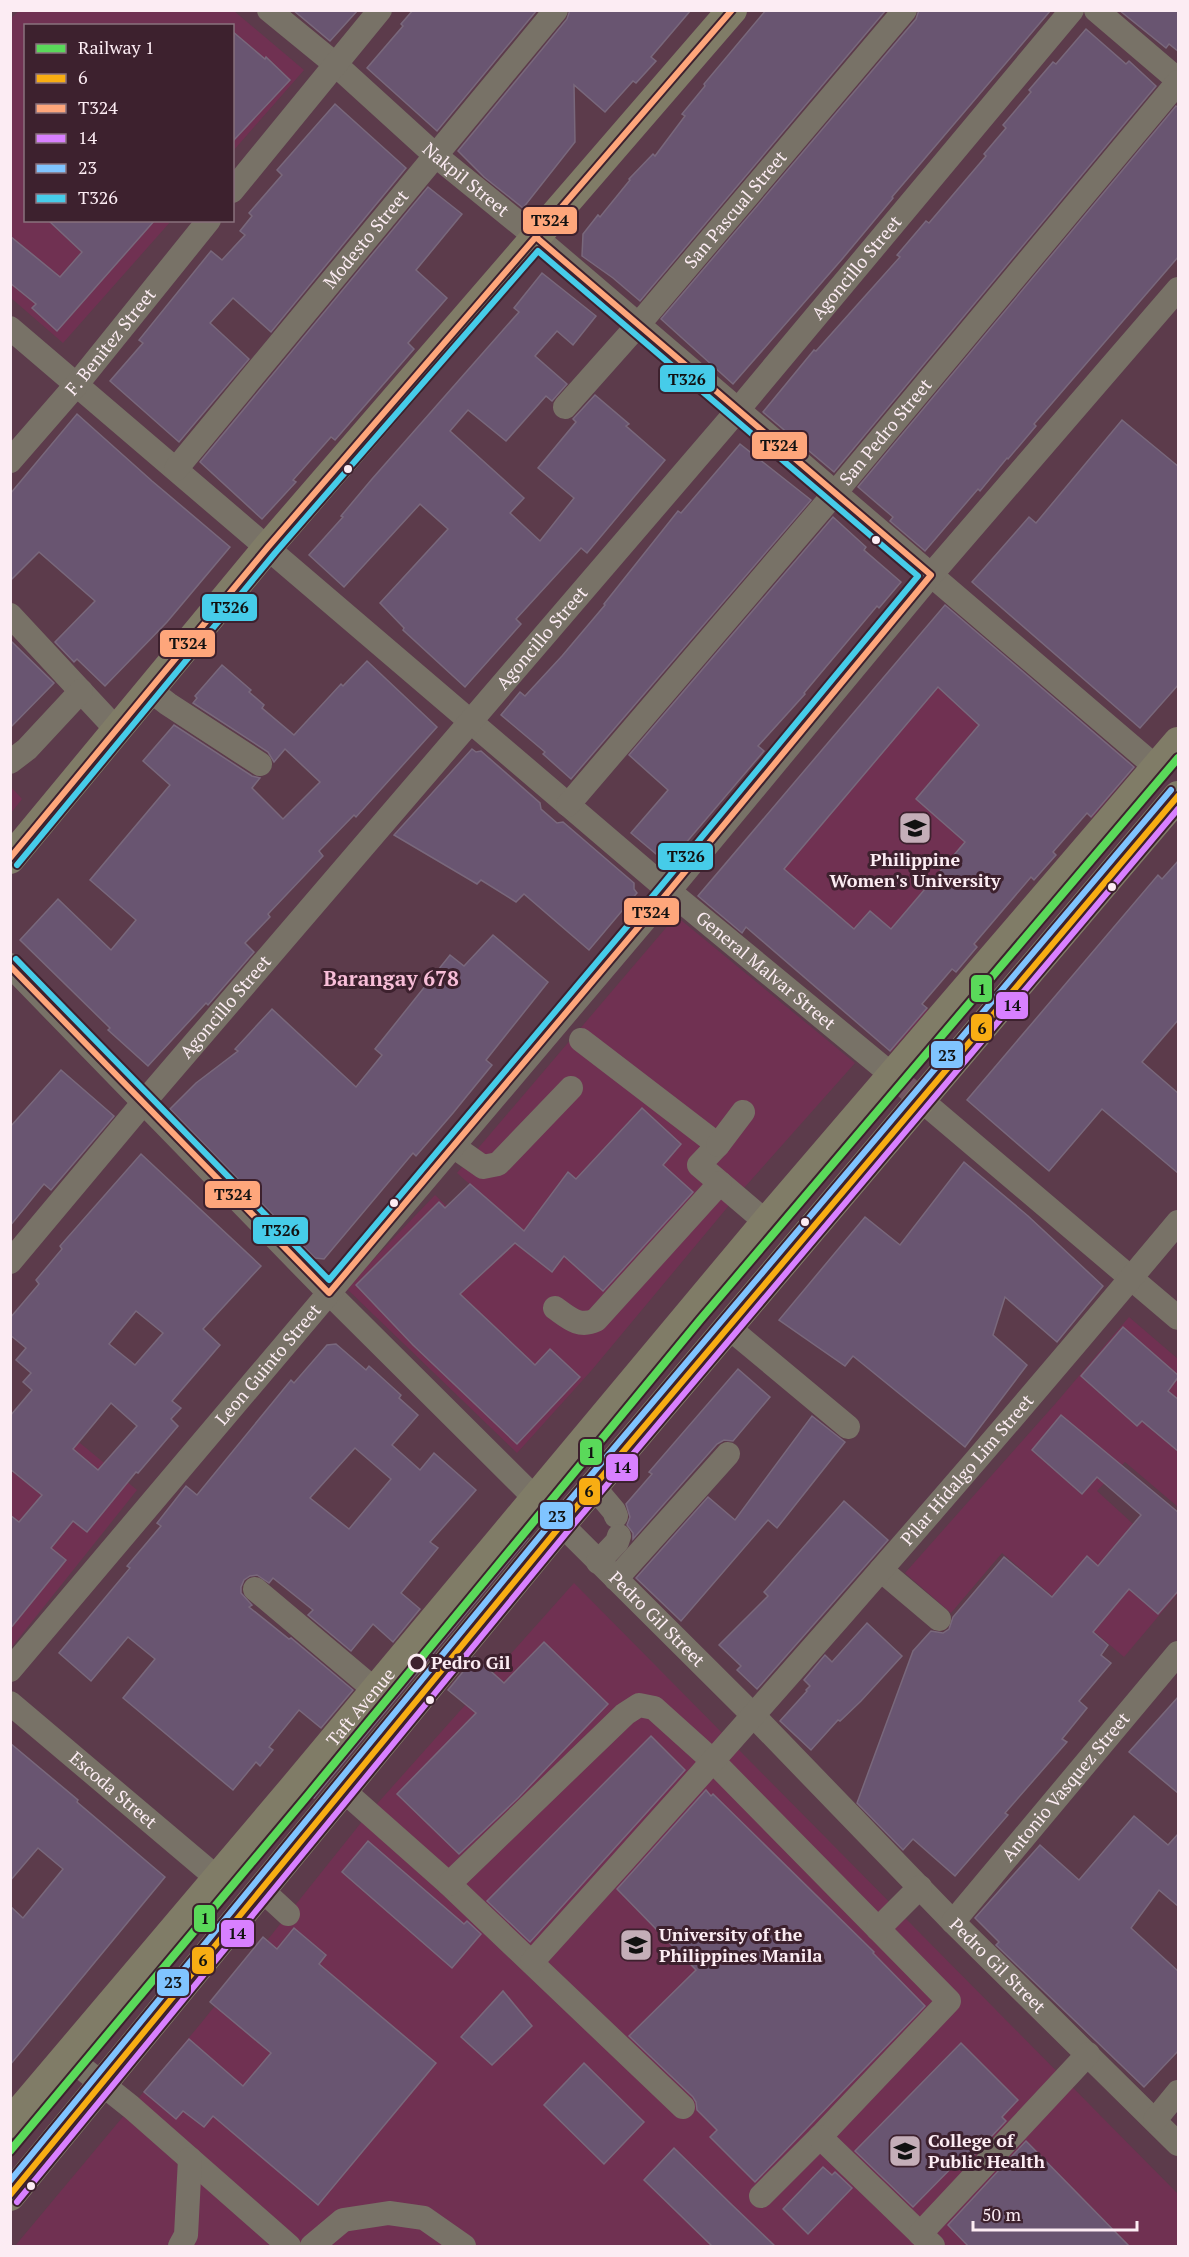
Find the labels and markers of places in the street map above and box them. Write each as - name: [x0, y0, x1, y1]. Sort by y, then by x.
- unlabelled marker: [342, 463, 354, 475]
- unlabelled marker: [870, 534, 882, 546]
- school or university icon: Philippine Women's University: [897, 810, 933, 846]
- place label: Philippine Women's University: [830, 847, 1001, 892]
- unlabelled marker: [1106, 881, 1118, 893]
- unlabelled marker: [388, 1197, 400, 1209]
- unlabelled marker: [799, 1216, 811, 1228]
- place label: Pedro Gil: [431, 1650, 510, 1674]
- marker: Pedro Gil: [408, 1654, 426, 1672]
- unlabelled marker: [424, 1694, 436, 1706]
- place label: University of the Philippines Manila: [659, 1922, 822, 1967]
- school or university icon: University of the Philippines Manila: [618, 1927, 654, 1963]
- place label: College of Public Health: [928, 2128, 1045, 2173]
- school or university icon: College of Public Health: [887, 2133, 923, 2169]
- unlabelled marker: [25, 2180, 37, 2192]

